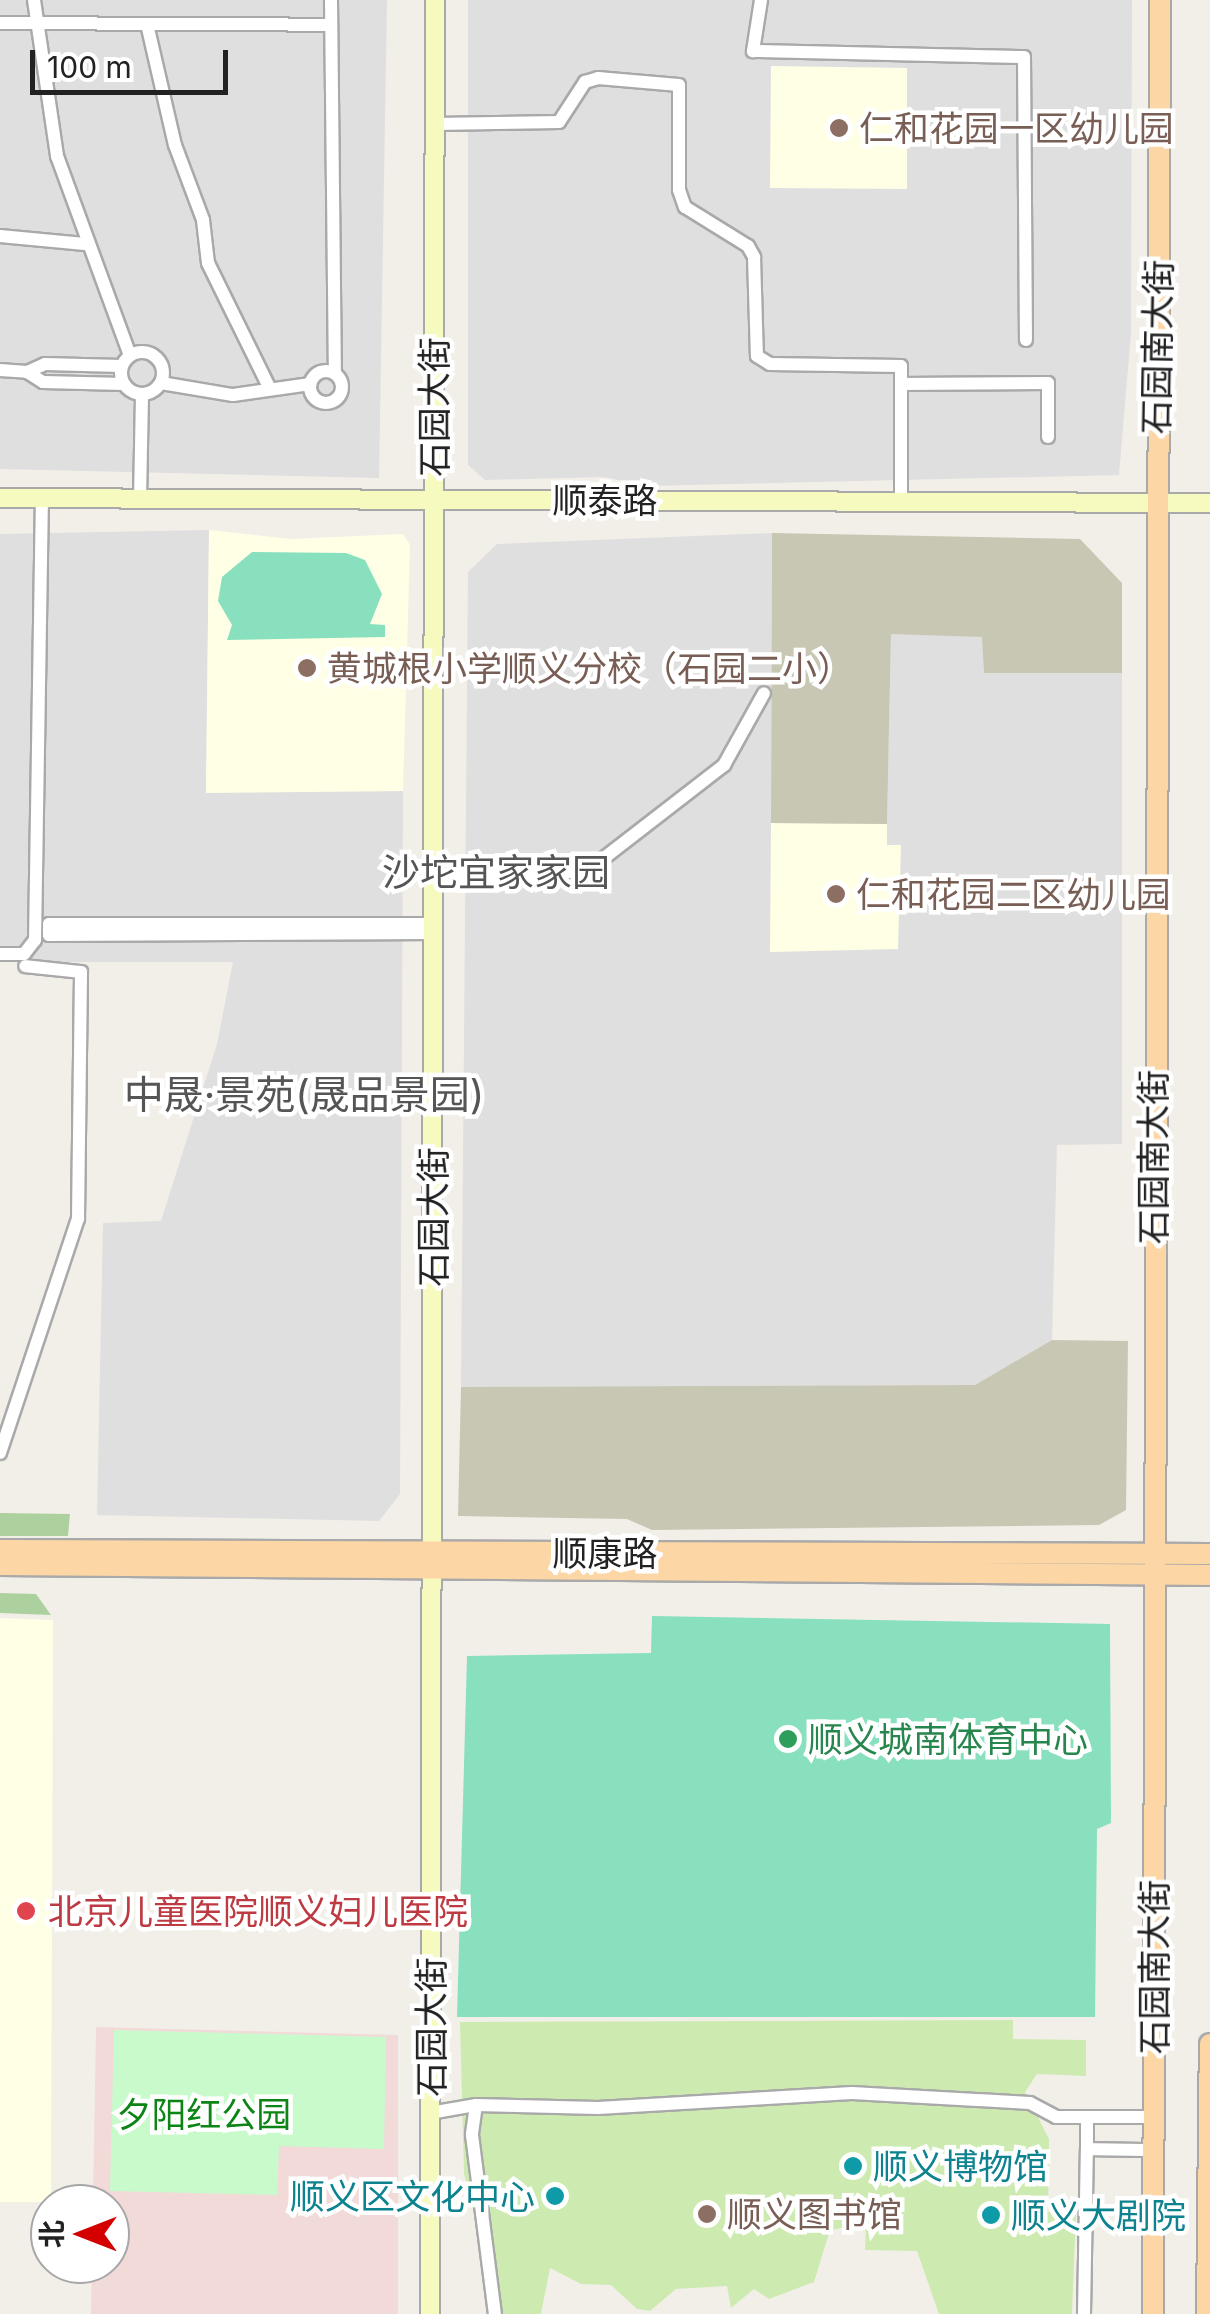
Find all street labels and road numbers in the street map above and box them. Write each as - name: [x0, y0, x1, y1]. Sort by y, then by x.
- street label: 石园南大街: [1134, 259, 1180, 435]
- street label: 石园大街: [413, 337, 455, 477]
- street label: 顺泰路: [553, 479, 657, 521]
- street label: 石园南大街: [1132, 1070, 1174, 1244]
- street label: 石园大街: [412, 1147, 454, 1287]
- street label: 顺康路: [553, 1532, 657, 1574]
- street label: 石园南大街: [1133, 1880, 1175, 2054]
- street label: 石园大街: [410, 1957, 452, 2097]

